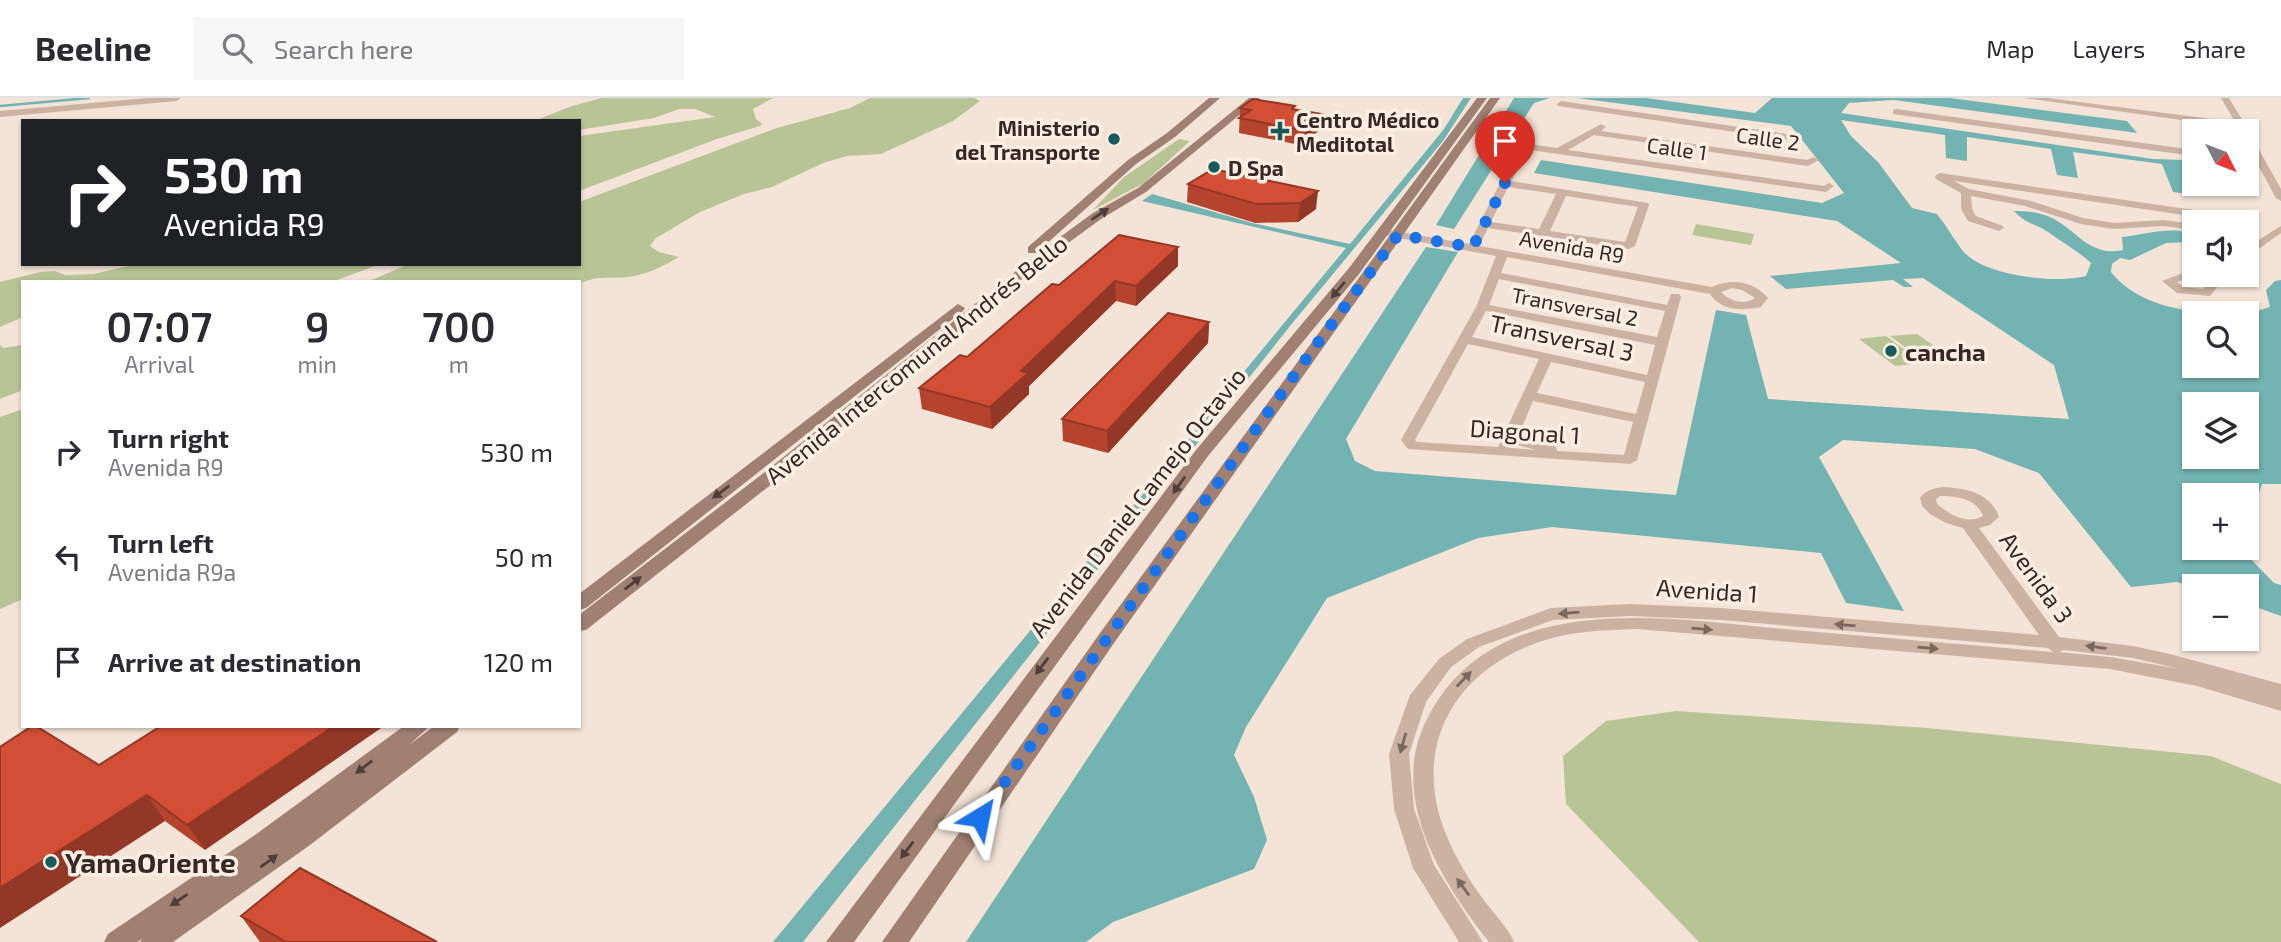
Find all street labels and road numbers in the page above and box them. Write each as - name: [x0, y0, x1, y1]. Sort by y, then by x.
- street label: Calle 2: [1735, 121, 1801, 155]
- street label: Calle 1: [1645, 131, 1709, 165]
- street label: Avenida R9: [1518, 225, 1626, 267]
- street label: Avenida Intercomunal Andrés Bello: [759, 228, 1073, 490]
- street label: Transversal 2: [1510, 282, 1640, 330]
- street label: Transversal 3: [1487, 308, 1637, 366]
- street label: Avenida Daniel Camejo Octavio: [1023, 361, 1251, 643]
- street label: Diagonal 1: [1469, 413, 1581, 449]
- street label: Avenida 3: [1994, 526, 2080, 628]
- street label: Avenida 1: [1655, 572, 1759, 608]

